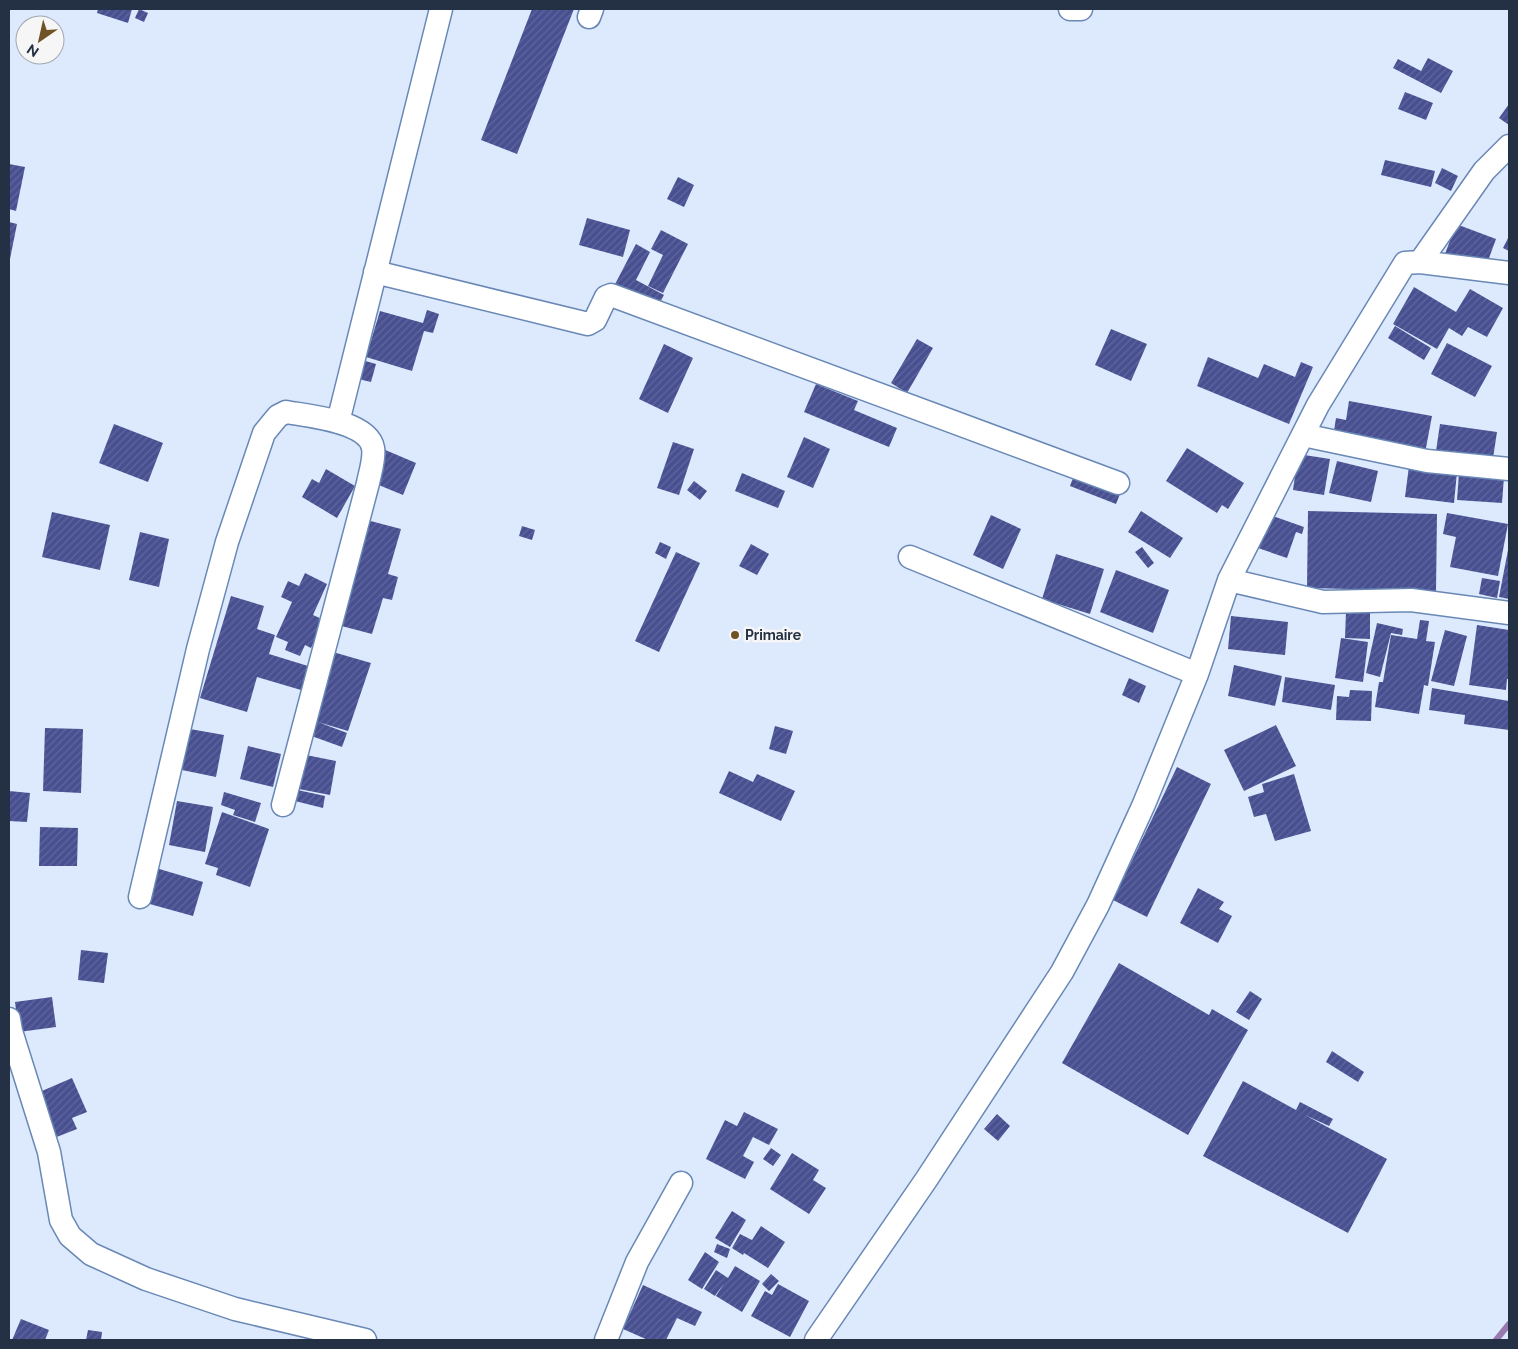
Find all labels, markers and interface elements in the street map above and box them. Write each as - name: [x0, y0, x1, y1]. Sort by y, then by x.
- north arrow: [15, 15, 65, 65]
- text: N: [24, 41, 42, 60]
- place label: Primaire: [745, 627, 802, 643]
- marker: Primaire: [729, 629, 741, 641]

